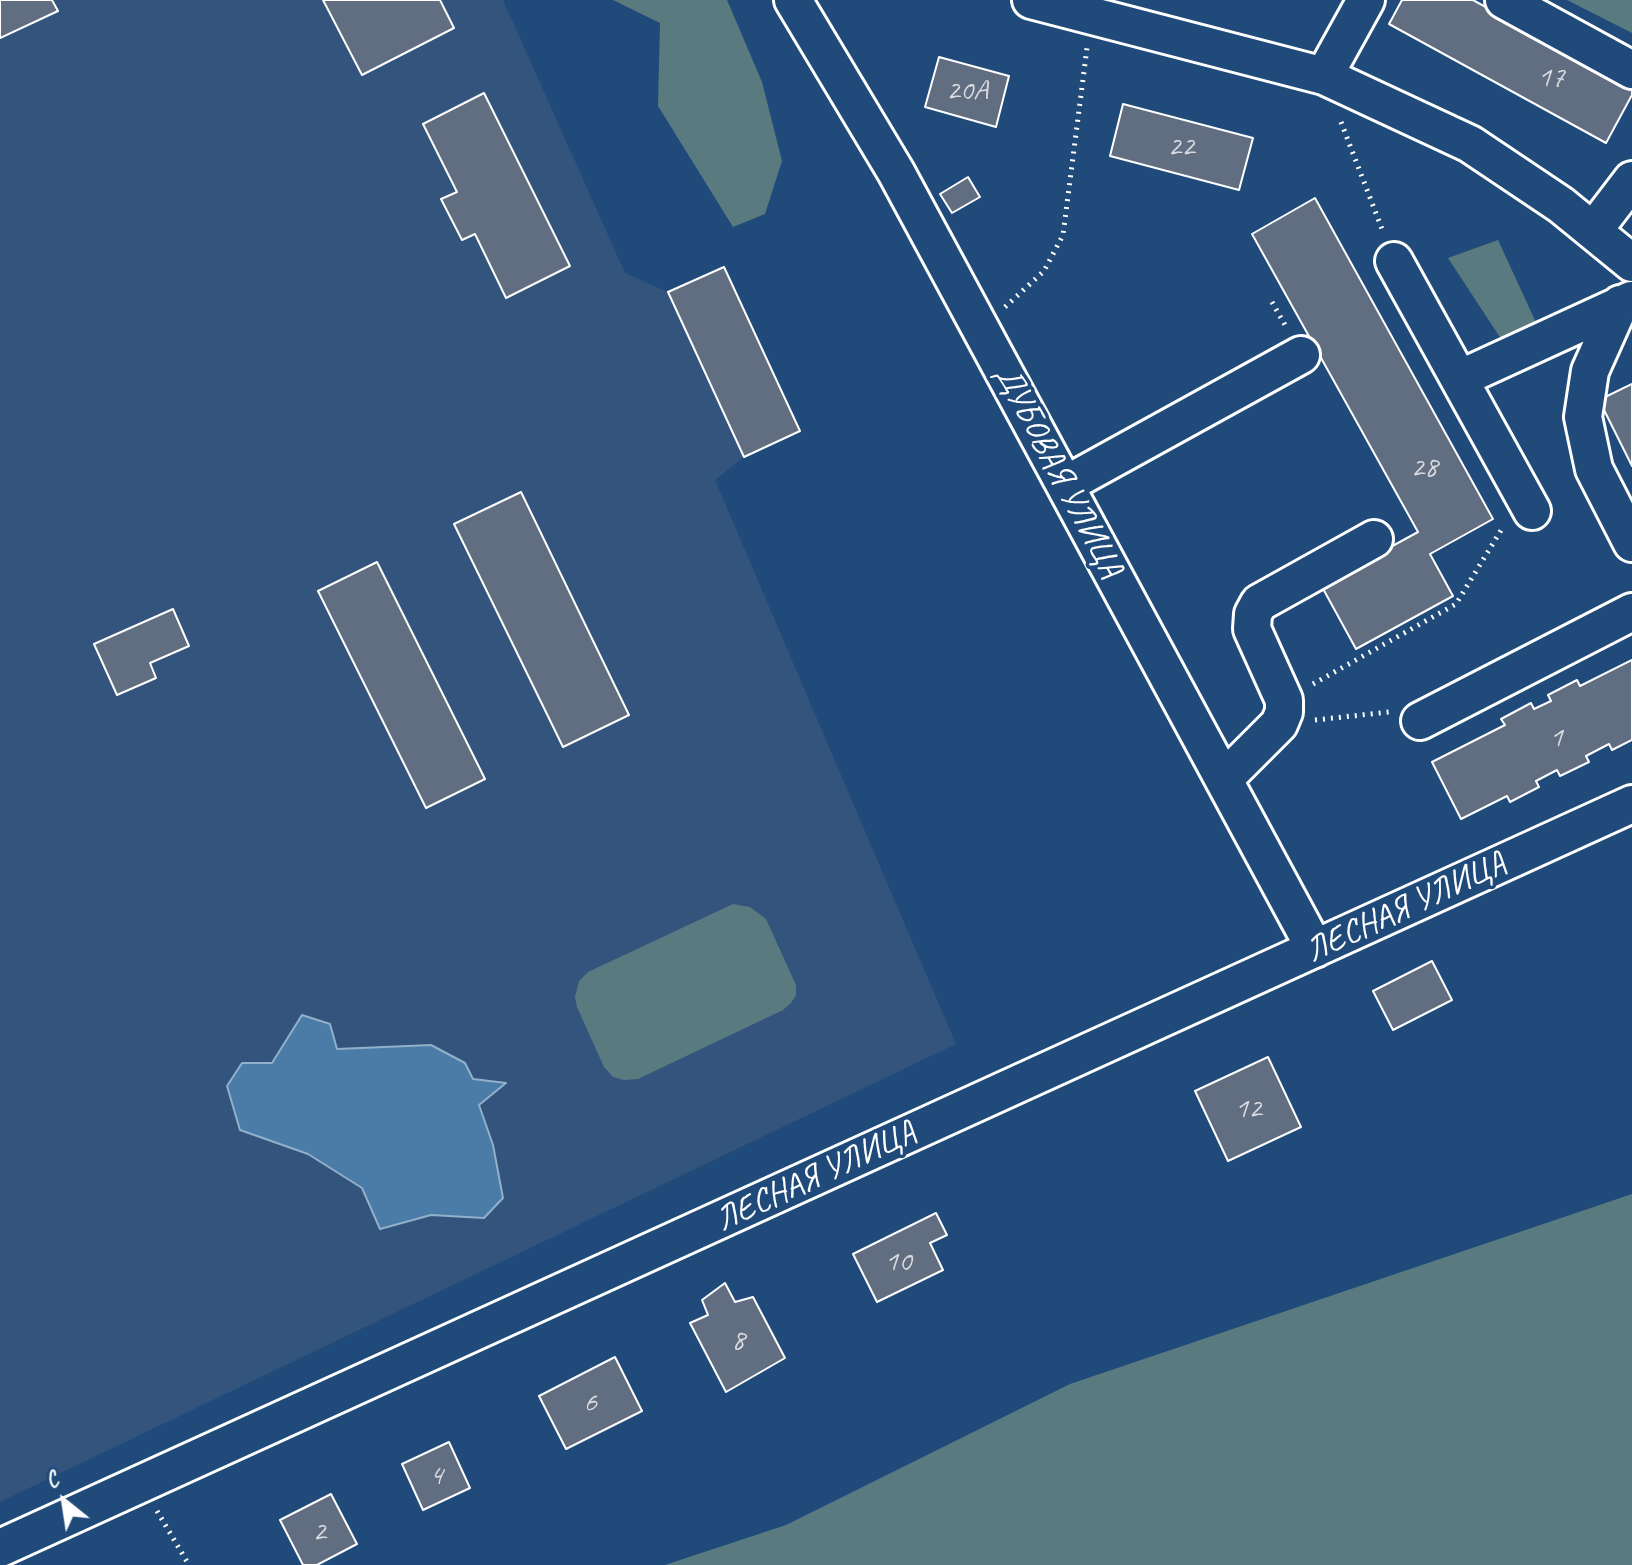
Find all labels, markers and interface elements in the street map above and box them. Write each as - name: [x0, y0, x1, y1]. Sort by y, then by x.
- house number: 17: [1538, 60, 1564, 96]
- house number: 20А: [946, 73, 988, 109]
- house number: 22: [1168, 129, 1194, 165]
- street label: ДУБОВАЯ УЛИЦА: [985, 359, 1131, 585]
- house number: 28: [1411, 450, 1437, 486]
- house number: 1: [1549, 720, 1563, 756]
- street label: ЛЕСНАЯ УЛИЦА: [1299, 844, 1513, 972]
- house number: 12: [1235, 1091, 1261, 1127]
- street label: ЛЕСНАЯ УЛИЦА: [709, 1113, 923, 1241]
- house number: 10: [885, 1244, 911, 1280]
- house number: 8: [731, 1323, 745, 1359]
- house number: 6: [583, 1385, 597, 1421]
- house number: 4: [429, 1458, 443, 1494]
- north arrow: [24, 1461, 104, 1541]
- text: С: [40, 1465, 64, 1495]
- house number: 2: [312, 1514, 326, 1550]

